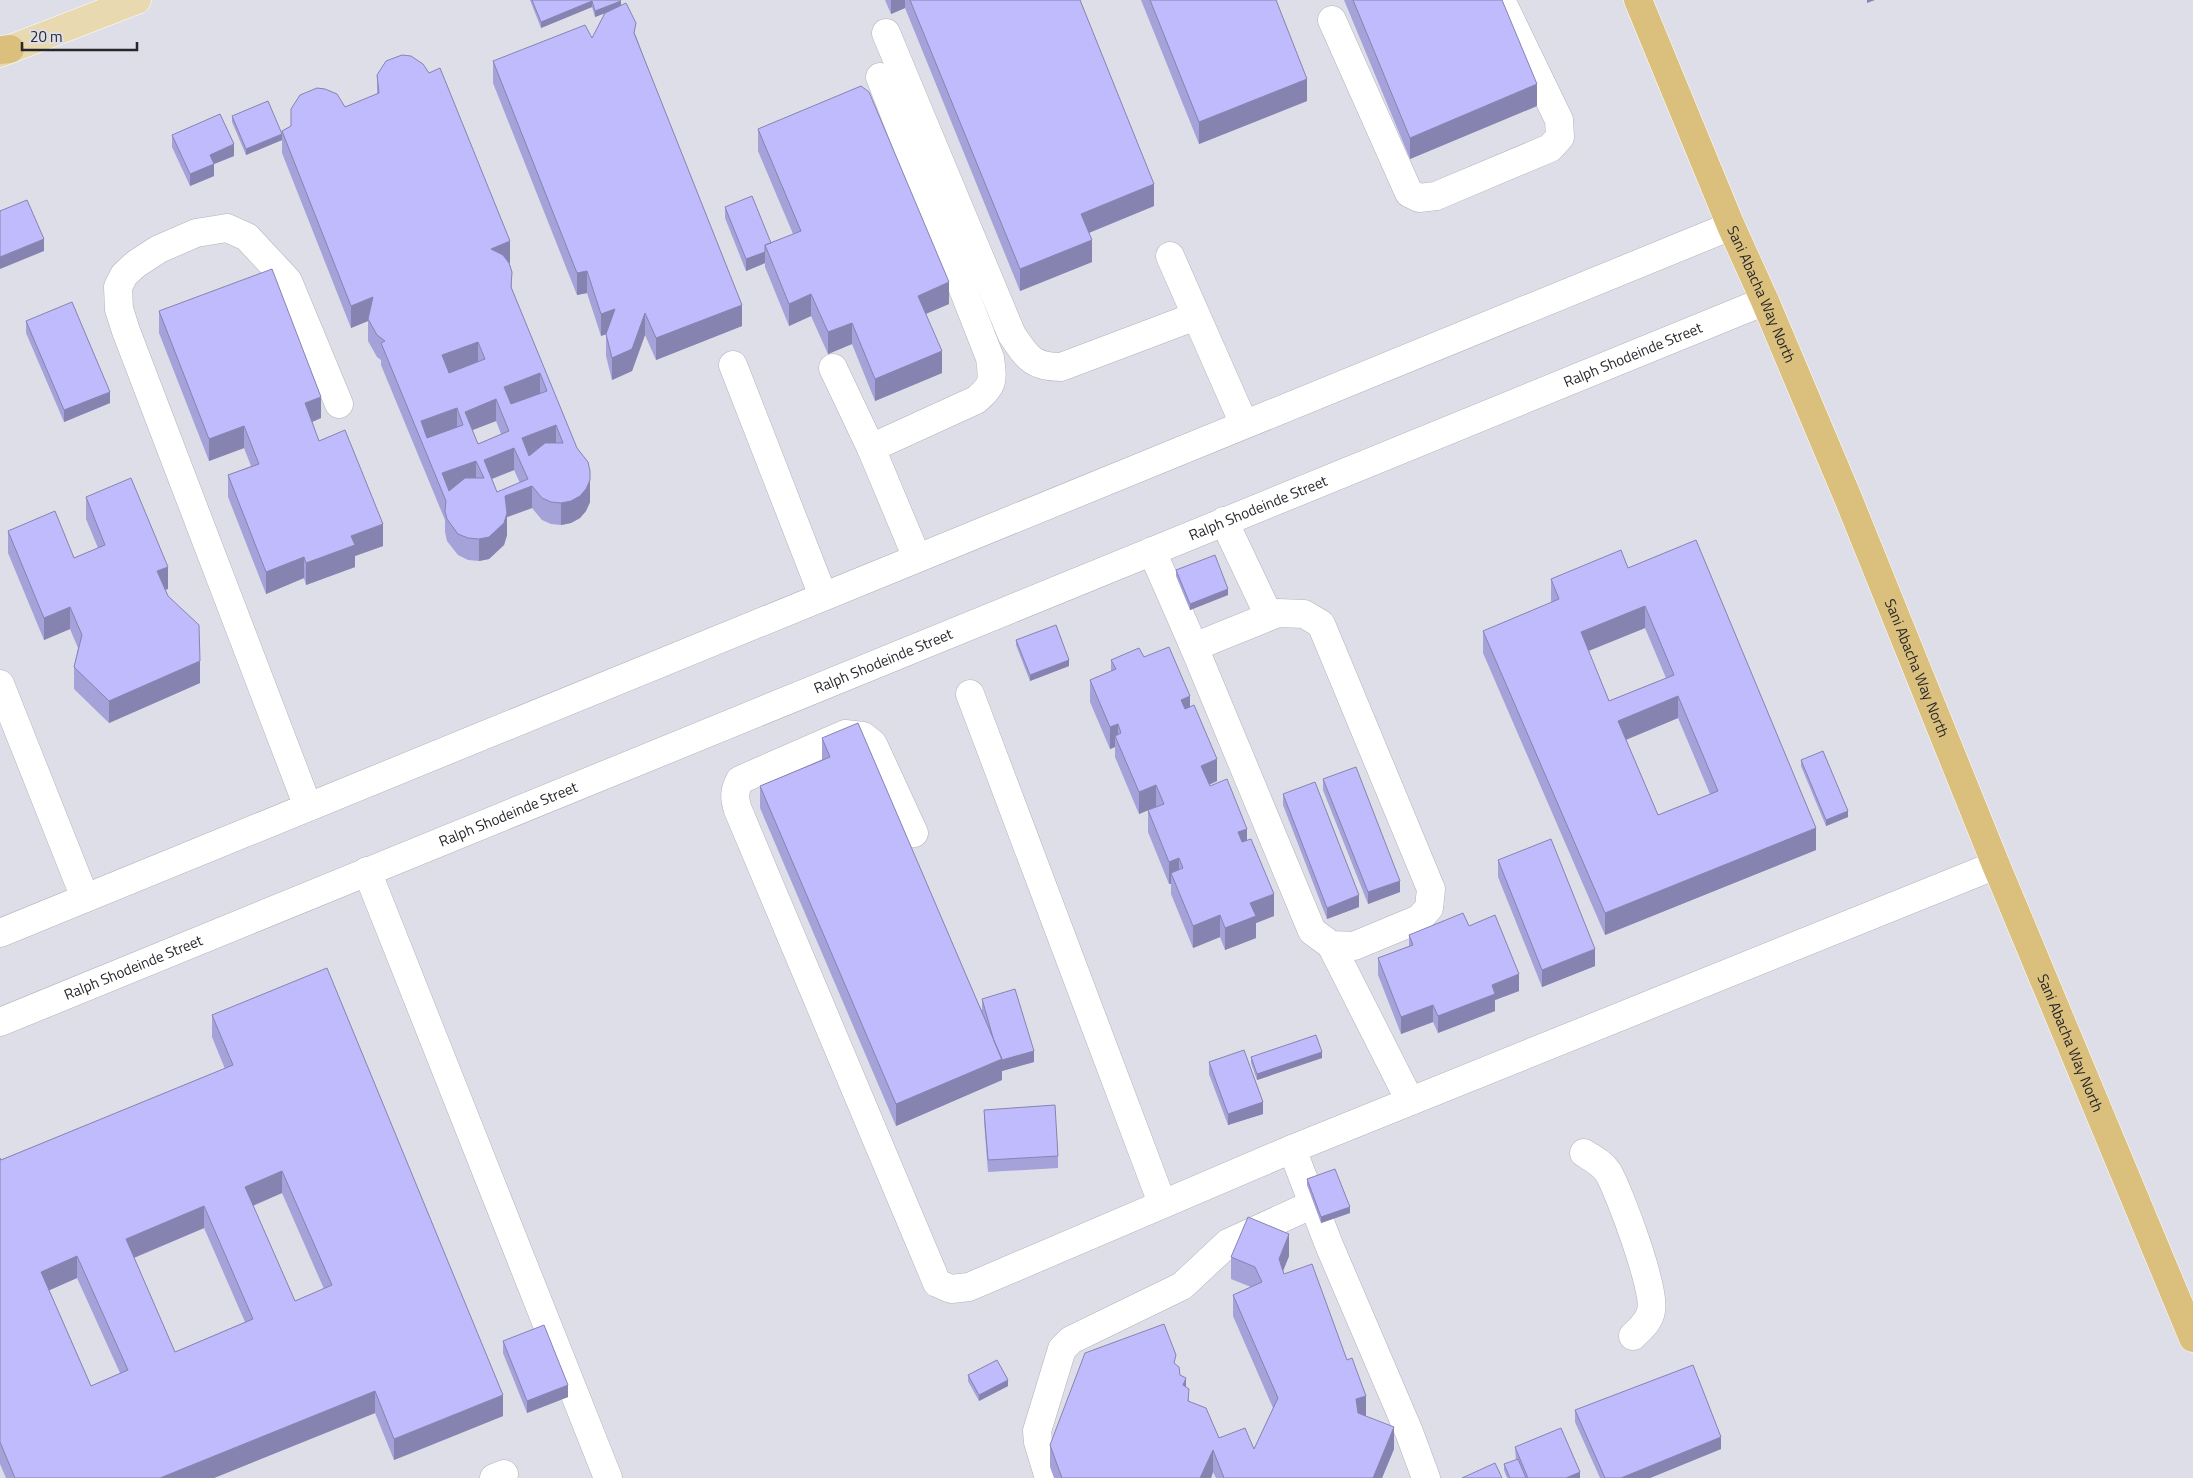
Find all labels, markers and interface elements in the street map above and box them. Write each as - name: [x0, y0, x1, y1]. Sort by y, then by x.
- scale bar: [22, 20, 138, 52]
- text: 20 m: [30, 25, 63, 48]
- street label: Sani Abacha Way North: [1721, 222, 1802, 366]
- street label: Ralph Shodeinde Street: [1560, 316, 1706, 393]
- street label: Ralph Shodeinde Street: [1185, 469, 1331, 546]
- street label: Sani Abacha Way North: [1879, 595, 1955, 741]
- street label: Ralph Shodeinde Street: [810, 622, 957, 699]
- street label: Ralph Shodeinde Street: [435, 775, 582, 853]
- street label: Ralph Shodeinde Street: [60, 928, 207, 1006]
- street label: Sani Abacha Way North: [2032, 970, 2110, 1115]

